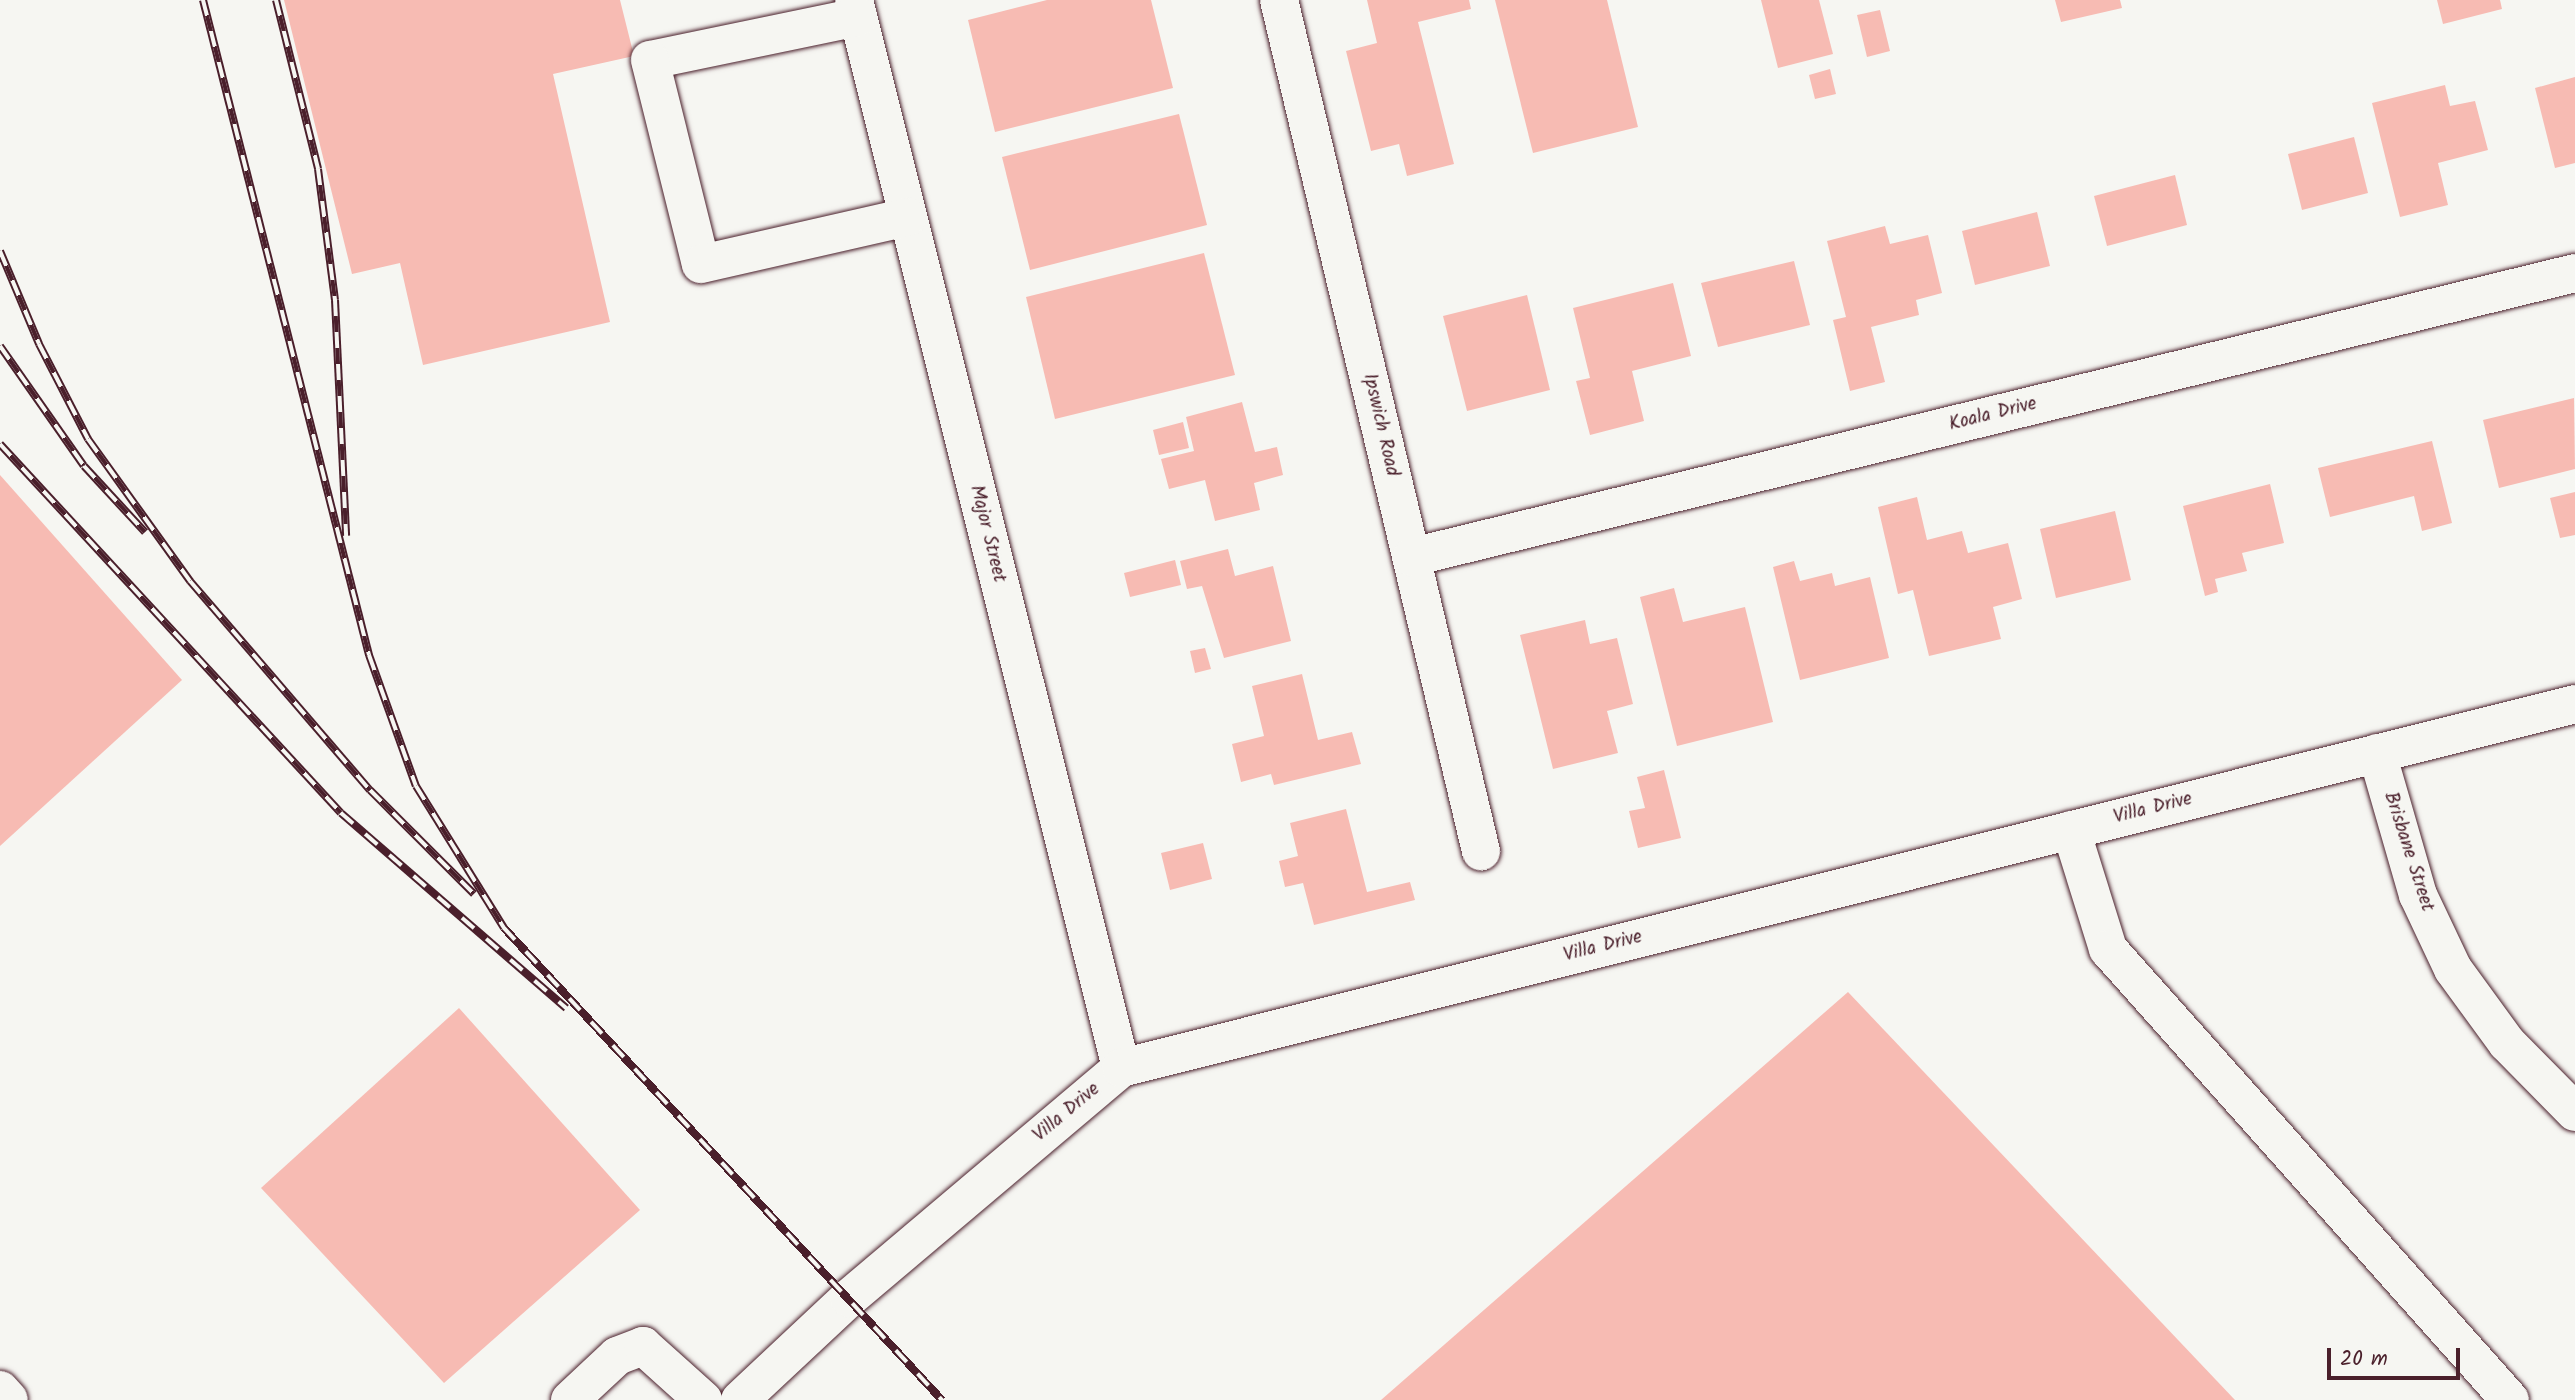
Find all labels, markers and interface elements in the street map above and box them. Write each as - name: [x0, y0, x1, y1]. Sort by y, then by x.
- street label: Ipswich Road: [1357, 371, 1403, 479]
- street label: Koala Drive: [1947, 393, 2039, 437]
- street label: Major Street: [964, 483, 1010, 585]
- street label: Villa Drive: [2111, 788, 2195, 830]
- street label: Brisbane Street: [2378, 789, 2438, 915]
- street label: Villa Drive: [1561, 926, 1645, 968]
- street label: Villa Drive: [1029, 1079, 1105, 1147]
- scale bar: [2330, 1334, 2463, 1378]
- text: 20 m: [2340, 1343, 2388, 1376]

